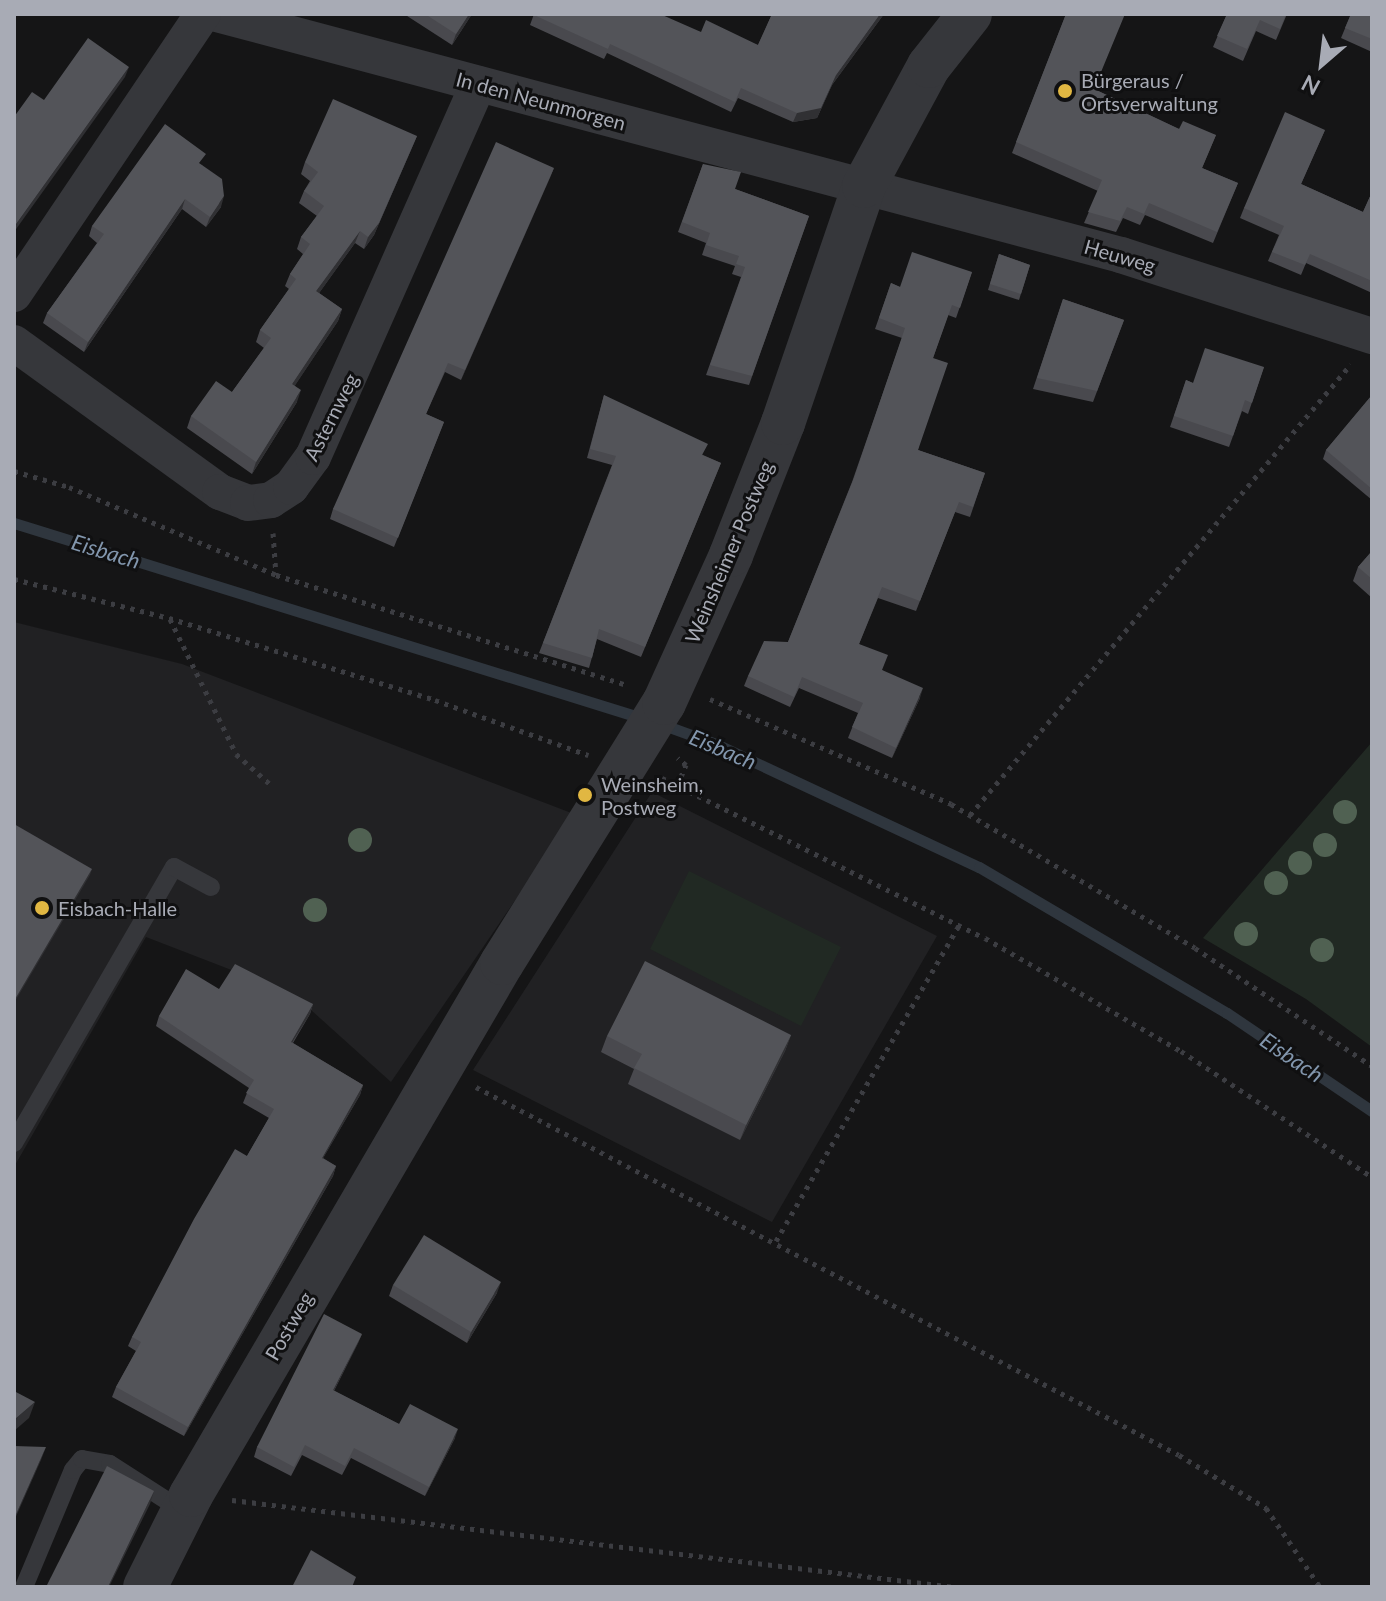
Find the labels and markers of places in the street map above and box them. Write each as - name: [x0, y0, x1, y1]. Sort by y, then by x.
- place label: Bürgeraus / Ortsverwaltung: [1081, 68, 1218, 115]
- marker: Bürgeraus / Ortsverwaltung: [1056, 82, 1074, 100]
- place label: Weinsheim, Postweg: [601, 772, 703, 819]
- marker: Weinsheim, Postweg: [576, 786, 594, 804]
- place label: Eisbach-Halle: [58, 896, 177, 920]
- marker: Eisbach-Halle: [33, 899, 51, 917]

